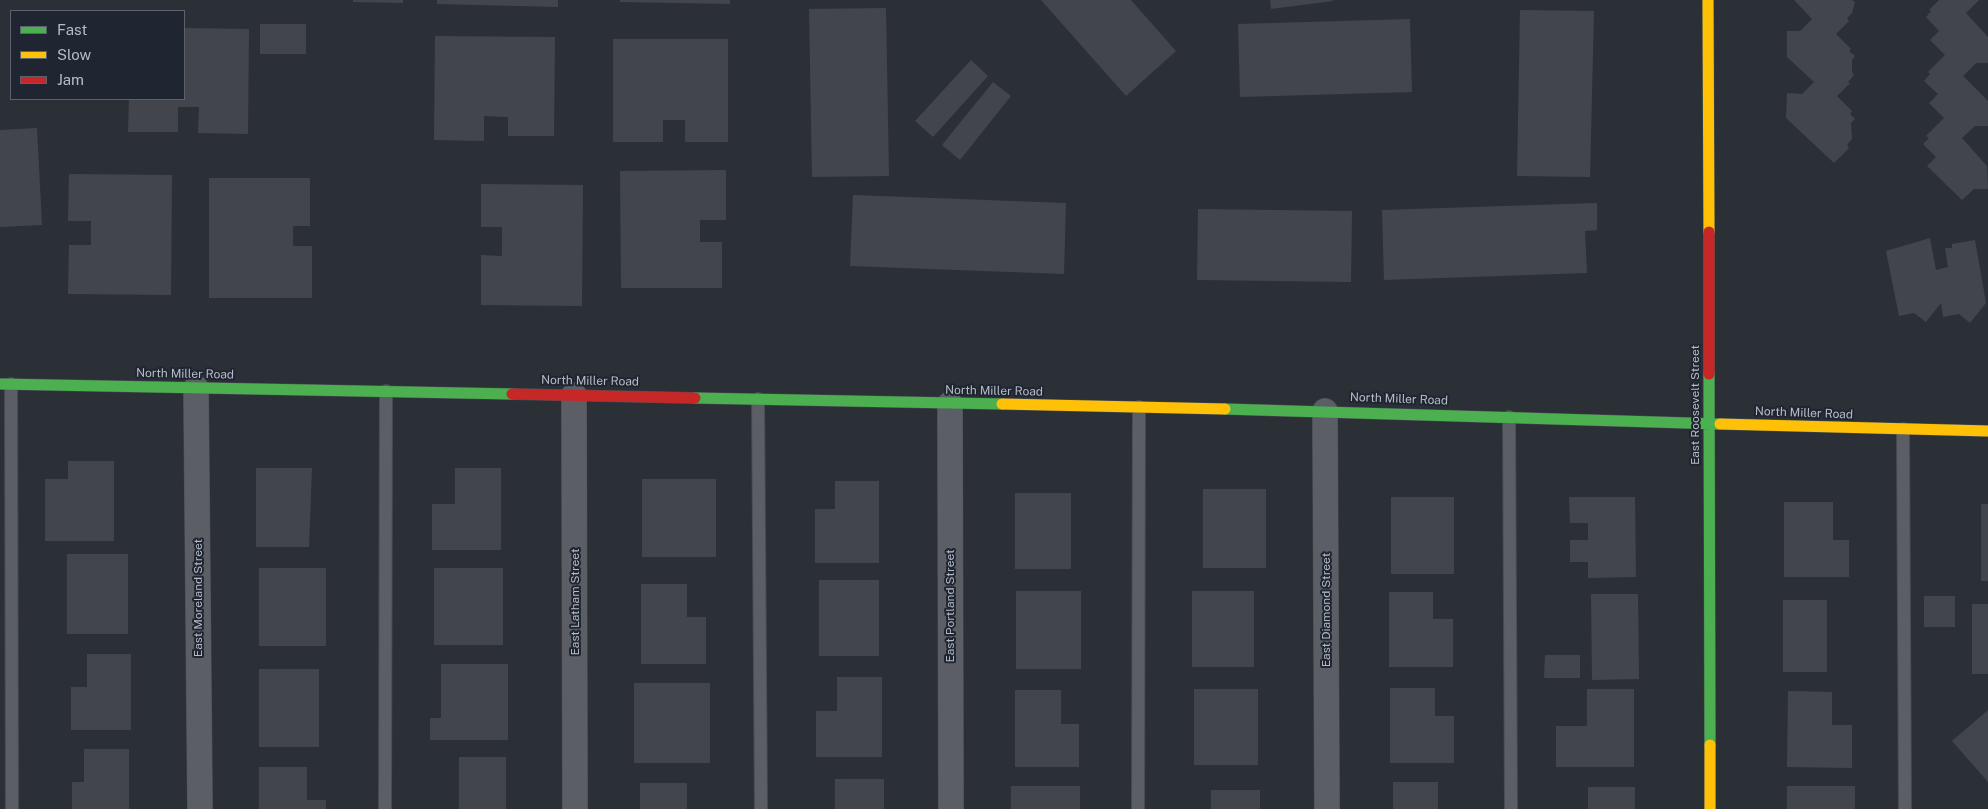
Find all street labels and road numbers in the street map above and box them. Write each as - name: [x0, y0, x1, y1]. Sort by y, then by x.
- street label: East Roosevelt Street: [1688, 345, 1702, 465]
- street label: North Miller Road: [136, 366, 234, 382]
- street label: North Miller Road: [541, 373, 639, 389]
- street label: North Miller Road: [945, 383, 1043, 399]
- street label: North Miller Road: [1350, 390, 1448, 408]
- street label: North Miller Road: [1755, 404, 1853, 422]
- street label: East Moreland Street: [191, 539, 205, 657]
- street label: East Latham Street: [568, 548, 582, 656]
- street label: East Portland Street: [943, 549, 957, 663]
- street label: East Diamond Street: [1319, 553, 1333, 667]

